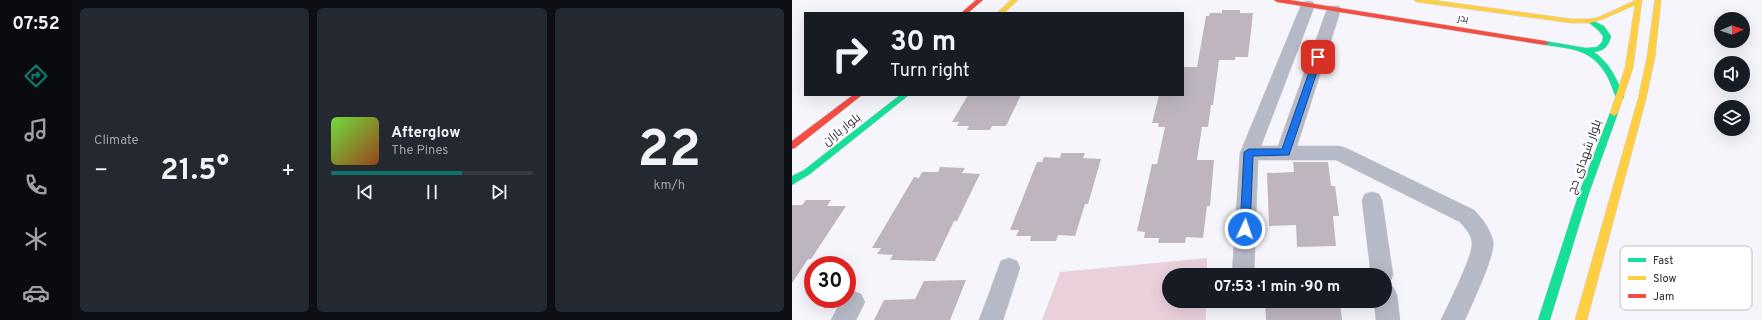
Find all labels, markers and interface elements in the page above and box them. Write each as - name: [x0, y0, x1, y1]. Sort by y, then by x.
- street label: بدر: [1456, 12, 1469, 26]
- north arrow: [1714, 12, 1750, 48]
- map controls: [1714, 12, 1750, 136]
- text: 07:52: [12, 13, 60, 36]
- text: 30 m: [890, 25, 956, 61]
- icon: right: [824, 28, 876, 80]
- pin: [1301, 40, 1335, 74]
- icon: arrive: [1307, 46, 1329, 68]
- button: sound: [1714, 56, 1750, 92]
- text: Turn right: [890, 60, 970, 83]
- icon: directions: [22, 62, 50, 90]
- button: layers: [1714, 100, 1750, 136]
- street label: بلوار باران: [820, 110, 864, 150]
- icon: music: [22, 116, 50, 144]
- street label: بلوار شهدای حج: [1564, 117, 1606, 197]
- text: 22: [638, 119, 701, 185]
- text: Afterglow: [391, 124, 460, 143]
- text: Climate: [94, 133, 139, 149]
- text: The Pines: [391, 143, 448, 159]
- text: 21.5°: [160, 153, 229, 190]
- text: −: [94, 158, 108, 185]
- text: +: [281, 158, 295, 185]
- icon: phone: [22, 171, 50, 199]
- text: km/h: [654, 178, 685, 194]
- icon: previous: [354, 181, 376, 203]
- icon: pause: [421, 181, 443, 203]
- icon: next: [488, 181, 510, 203]
- position arrow: [1224, 208, 1266, 250]
- icon: climate: [22, 225, 50, 253]
- legend: [1620, 246, 1752, 310]
- text: Fast: [1653, 254, 1673, 268]
- speed limit sign: 30: [804, 256, 856, 308]
- text: Slow: [1653, 272, 1676, 286]
- text: 07:53 · 1 min · 90 m: [1214, 278, 1340, 297]
- icon: car: [22, 279, 50, 307]
- text: Jam: [1653, 290, 1674, 304]

